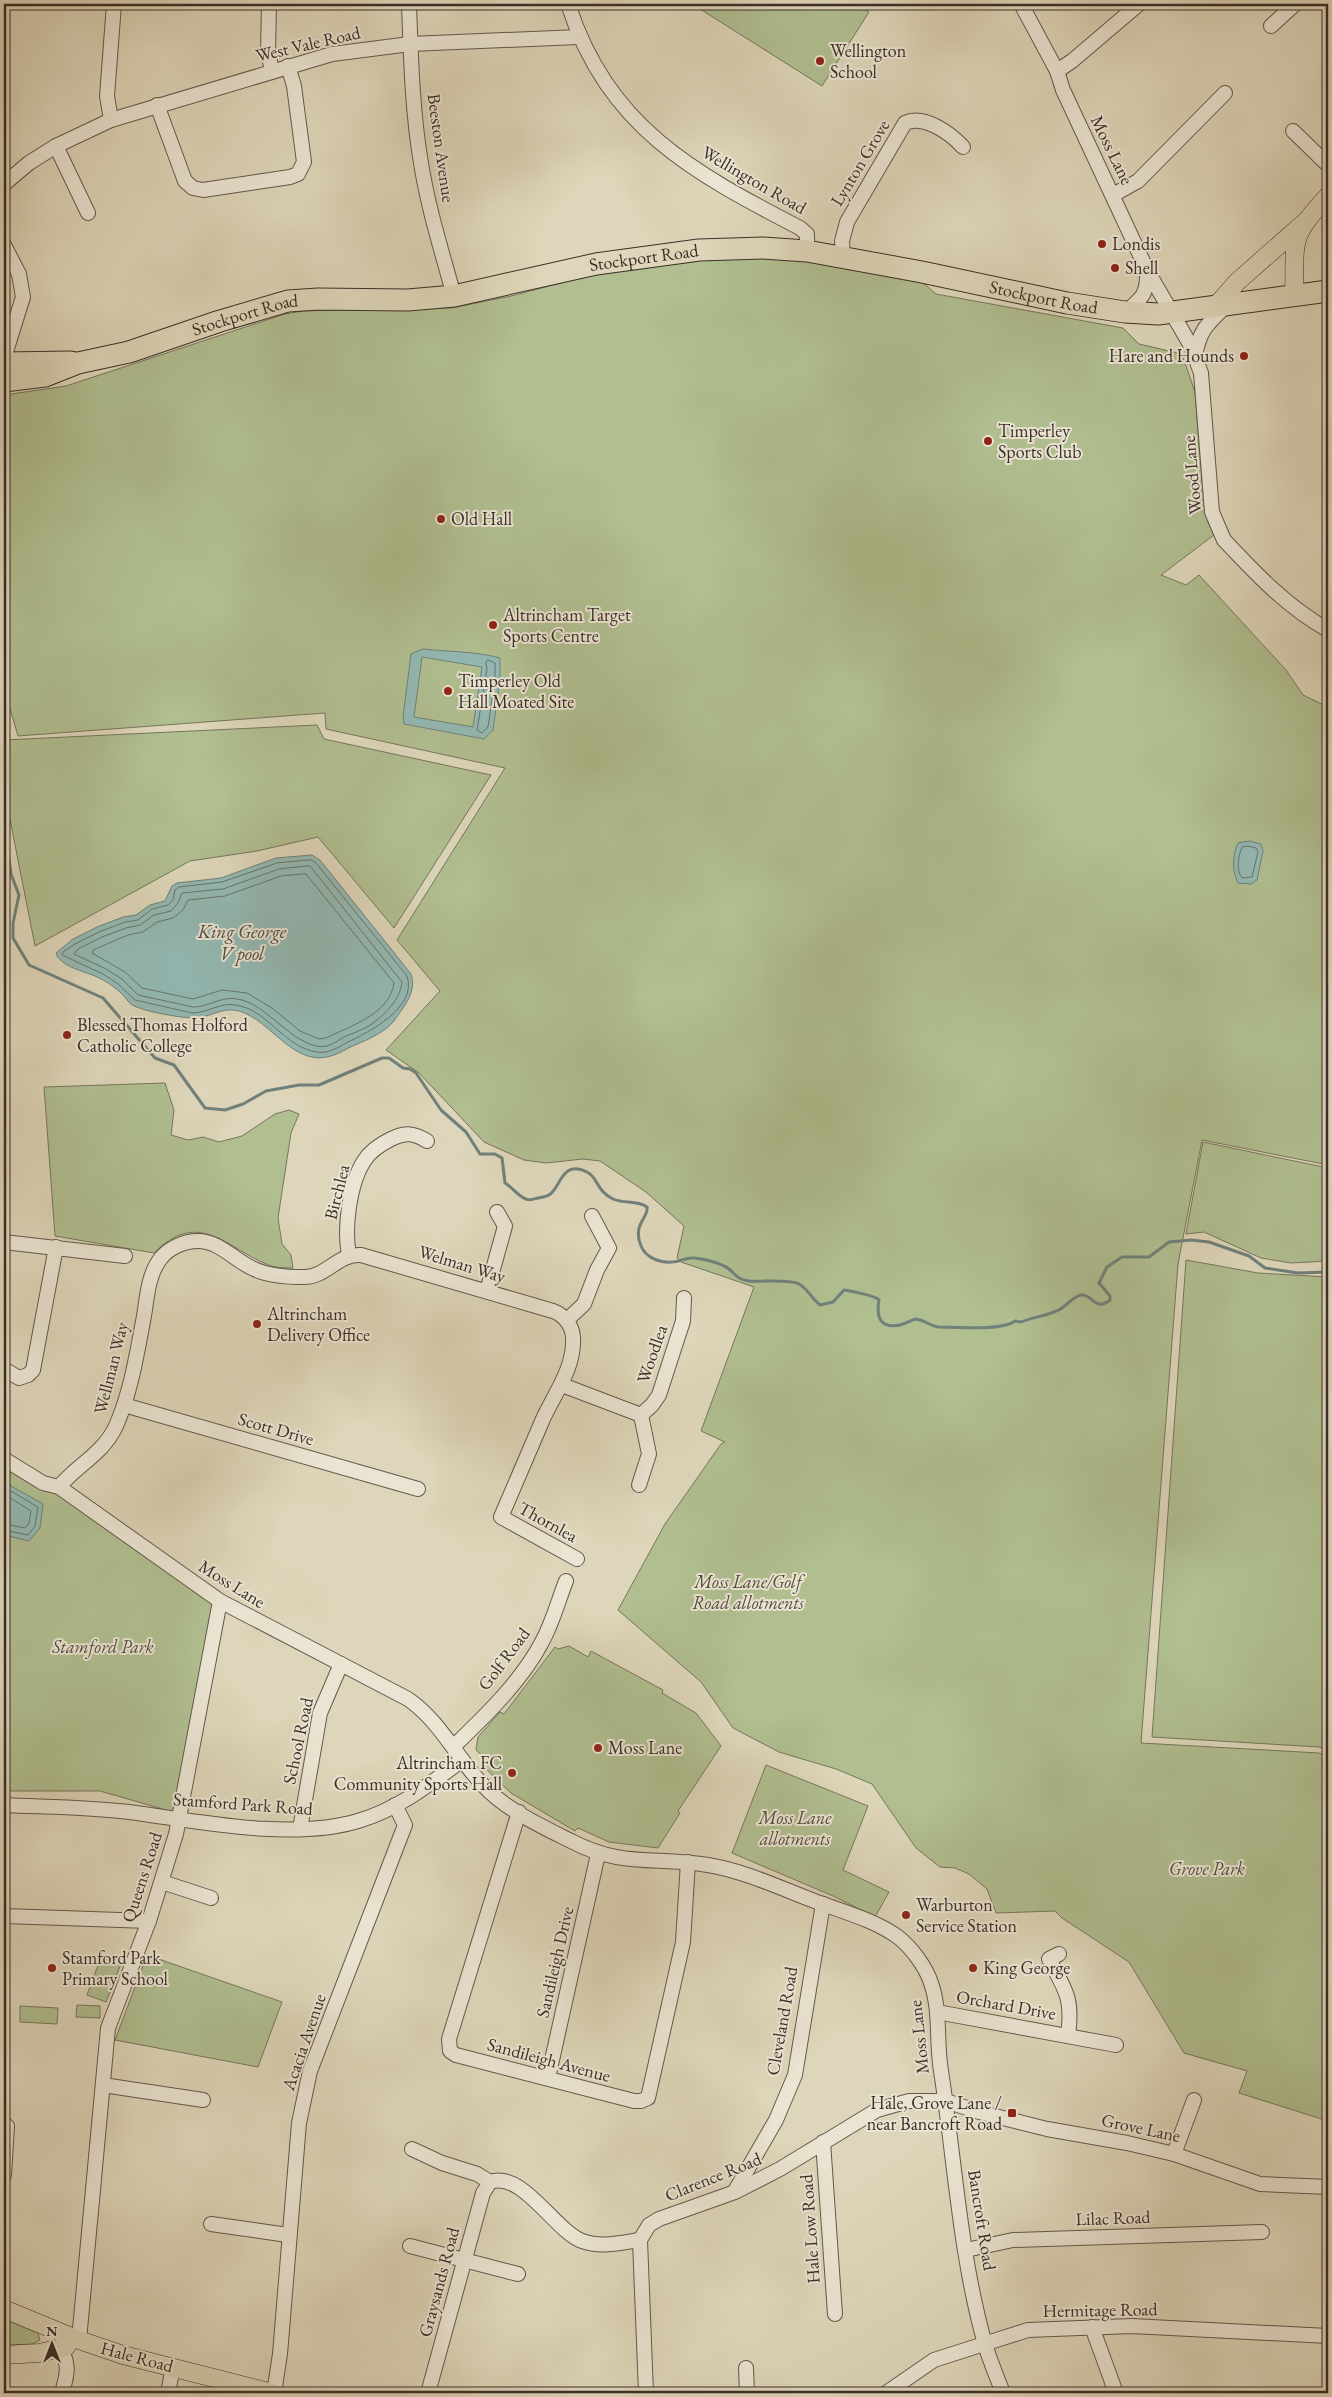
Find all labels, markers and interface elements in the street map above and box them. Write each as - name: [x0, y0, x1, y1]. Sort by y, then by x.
- street label: West Vale Road: [253, 20, 363, 67]
- place label: Wellington School: [830, 39, 907, 83]
- marker: Wellington School: [814, 55, 826, 67]
- street label: Beeston Avenue: [422, 92, 461, 204]
- street label: Moss Lane: [1086, 111, 1139, 188]
- street label: Lynton Grove: [825, 115, 894, 210]
- street label: Wellington Road: [698, 140, 812, 219]
- place label: Londis: [1112, 232, 1160, 255]
- street label: Stockport Road: [587, 238, 701, 276]
- marker: Londis: [1096, 238, 1108, 250]
- place label: Shell: [1125, 256, 1158, 279]
- marker: Shell: [1109, 262, 1121, 274]
- street label: Stockport Road: [987, 275, 1100, 319]
- street label: Stockport Road: [189, 288, 300, 341]
- place label: Hare and Hounds: [1109, 344, 1234, 367]
- marker: Hare and Hounds: [1238, 350, 1250, 362]
- place label: Timperley Sports Club: [998, 419, 1082, 463]
- street label: Wood Lane: [1177, 434, 1206, 516]
- marker: Timperley Sports Club: [982, 435, 994, 447]
- place label: Old Hall: [451, 507, 512, 530]
- marker: Old Hall: [435, 513, 447, 525]
- place label: Altrincham Target Sports Centre: [502, 603, 631, 647]
- marker: Altrincham Target Sports Centre: [487, 619, 499, 631]
- place label: Timperley Old Hall Moated Site: [458, 669, 574, 713]
- marker: Timperley Old Hall Moated Site: [442, 685, 454, 697]
- water label: King George V pool: [197, 919, 287, 966]
- place label: Blessed Thomas Holford Catholic College: [77, 1013, 249, 1057]
- marker: Blessed Thomas Holford Catholic College: [61, 1029, 73, 1041]
- street label: Birchlea: [319, 1161, 355, 1222]
- street label: Welman Way: [416, 1239, 509, 1288]
- place label: Altrincham Delivery Office: [266, 1302, 370, 1346]
- marker: Altrincham Delivery Office: [251, 1318, 263, 1330]
- street label: Wellman Way: [88, 1319, 133, 1416]
- street label: Woodlea: [631, 1321, 672, 1386]
- street label: Scott Drive: [236, 1407, 317, 1450]
- street label: Thornlea: [515, 1496, 583, 1548]
- street label: Moss Lane: [195, 1554, 270, 1613]
- park label: Moss Lane/Golf Road allotments: [692, 1570, 806, 1614]
- street label: Golf Road: [472, 1622, 535, 1695]
- park label: Stamford Park: [51, 1635, 154, 1659]
- street label: School Road: [277, 1695, 318, 1786]
- place label: Moss Lane: [608, 1736, 682, 1759]
- marker: Moss Lane: [592, 1742, 604, 1754]
- place label: Altrincham FC Community Sports Hall: [334, 1751, 502, 1795]
- marker: Altrincham FC Community Sports Hall: [506, 1767, 518, 1779]
- street label: Stamford Park Road: [172, 1787, 315, 1820]
- park label: Moss Lane allotments: [758, 1806, 832, 1850]
- street label: Queens Road: [116, 1828, 167, 1925]
- park label: Grove Park: [1169, 1857, 1245, 1880]
- place label: Warburton Service Station: [916, 1893, 1017, 1937]
- street label: Sandileigh Drive: [531, 1904, 578, 2020]
- marker: Warburton Service Station: [900, 1909, 912, 1921]
- place label: Stamford Park Primary School: [62, 1946, 168, 1990]
- place label: King George: [983, 1956, 1070, 1979]
- marker: Stamford Park Primary School: [46, 1962, 58, 1974]
- marker: King George: [967, 1962, 979, 1974]
- street label: Cleveland Road: [761, 1964, 803, 2077]
- street label: Orchard Drive: [955, 1984, 1058, 2025]
- street label: Acacia Avenue: [276, 1990, 331, 2094]
- street label: Moss Lane: [903, 1999, 934, 2075]
- street label: Sandileigh Avenue: [485, 2032, 613, 2087]
- place label: Hale, Grove Lane / near Bancroft Road: [867, 2091, 1003, 2135]
- marker: Hale, Grove Lane / near Bancroft Road: [1006, 2107, 1018, 2119]
- street label: Grove Lane: [1100, 2108, 1183, 2147]
- street label: Clarence Road: [661, 2146, 765, 2206]
- street label: Bancroft Road: [963, 2168, 1002, 2273]
- street label: Hale Low Road: [794, 2173, 825, 2284]
- street label: Lilac Road: [1075, 2205, 1152, 2230]
- street label: Graysands Road: [413, 2224, 464, 2339]
- street label: Hermitage Road: [1042, 2297, 1159, 2322]
- north arrow: [28, 2320, 78, 2370]
- text: N: [46, 2322, 58, 2340]
- street label: Hale Road: [98, 2336, 177, 2377]

